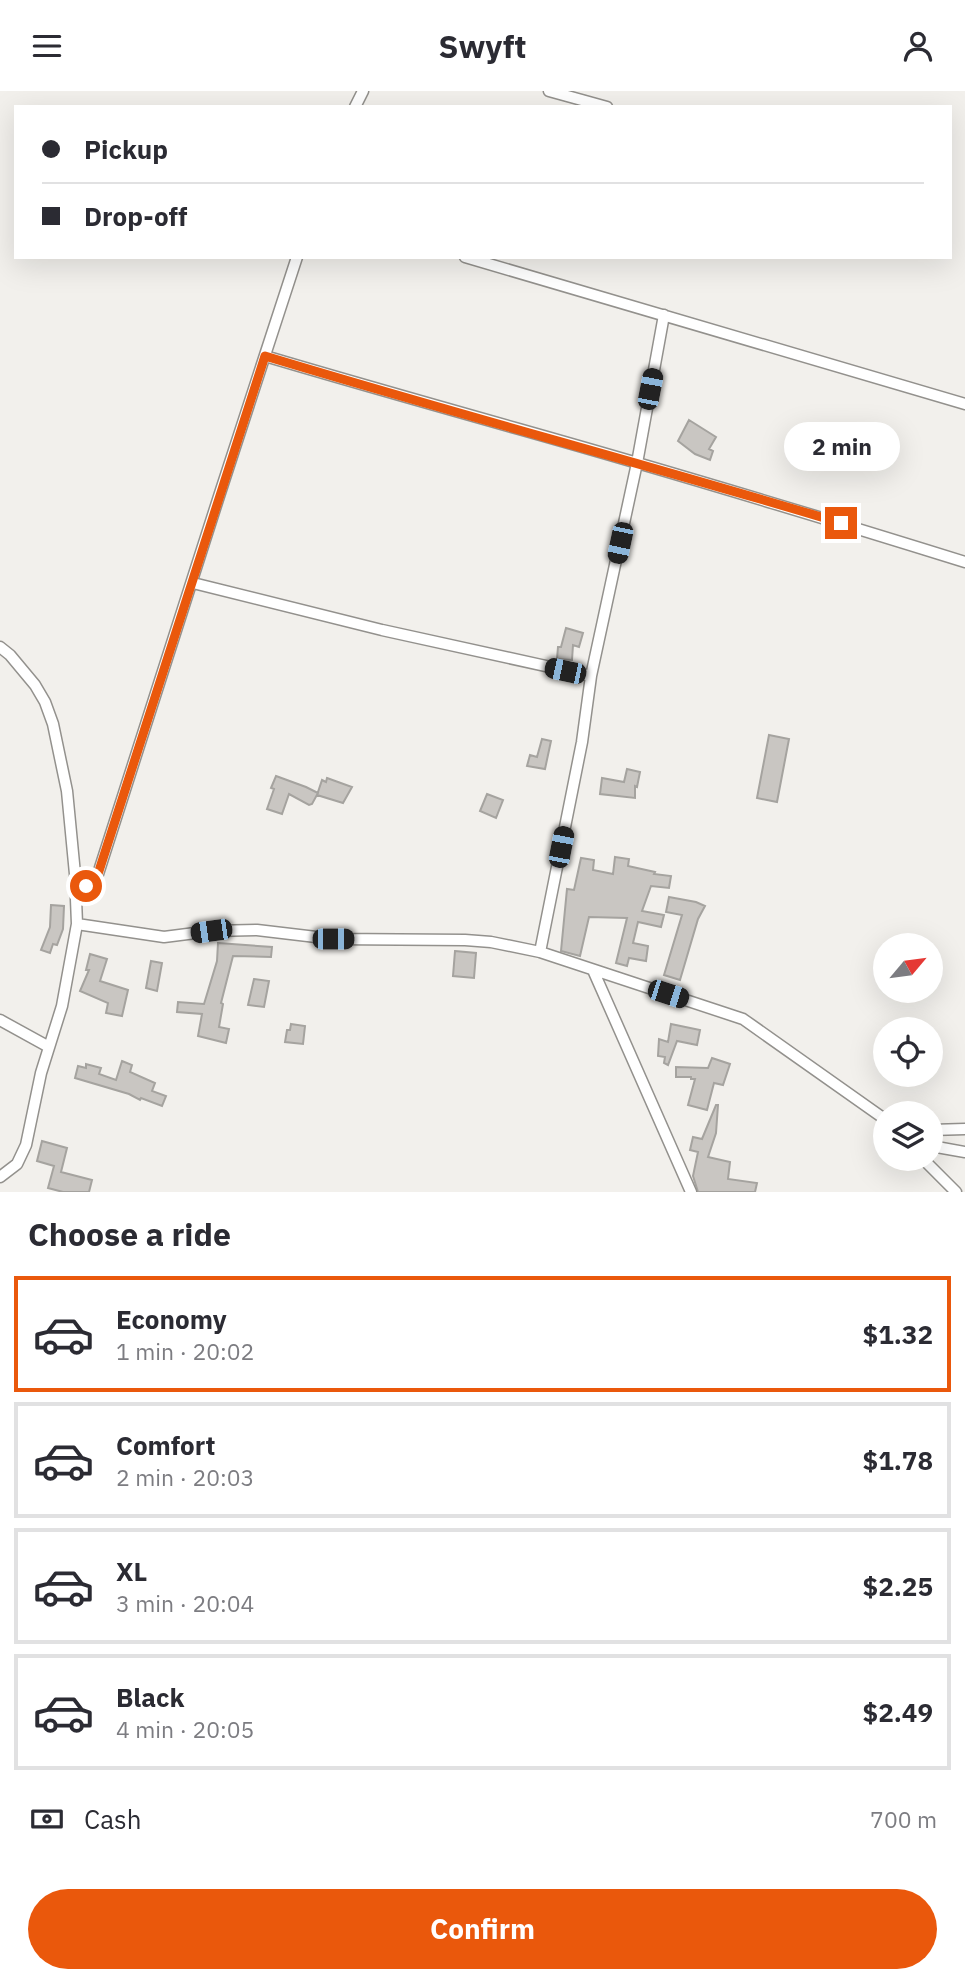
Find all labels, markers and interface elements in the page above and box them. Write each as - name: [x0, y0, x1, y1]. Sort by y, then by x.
- text: Swyft: [438, 25, 527, 67]
- icon: menu: [28, 27, 66, 65]
- icon: person: [899, 27, 937, 65]
- text: Pickup: [84, 132, 168, 166]
- text: Drop-off: [84, 199, 187, 233]
- car: [636, 366, 665, 412]
- callout: 2 min: [783, 421, 899, 471]
- text: 2 min: [812, 431, 872, 461]
- route end: [825, 507, 857, 539]
- car: [606, 520, 635, 566]
- car: [543, 656, 588, 686]
- car: [547, 824, 576, 870]
- route start: [70, 870, 102, 902]
- car: [189, 918, 234, 944]
- car: [313, 929, 355, 950]
- north arrow: [873, 933, 943, 1003]
- map controls: [873, 933, 943, 1171]
- car: [645, 978, 692, 1010]
- button: locate: [873, 1017, 943, 1087]
- button: layers: [873, 1101, 943, 1171]
- text: Choose a ride: [28, 1213, 231, 1255]
- text: Economy: [116, 1302, 227, 1336]
- icon: car: [32, 1303, 95, 1366]
- text: $1.32: [863, 1317, 933, 1351]
- text: 1 min · 20:02: [116, 1336, 254, 1366]
- text: Comfort: [116, 1428, 215, 1462]
- icon: car: [32, 1429, 95, 1492]
- text: $1.78: [863, 1443, 933, 1477]
- text: 2 min · 20:03: [116, 1462, 254, 1492]
- text: XL: [116, 1554, 147, 1588]
- icon: car: [32, 1555, 95, 1618]
- text: $2.25: [863, 1569, 933, 1603]
- text: 3 min · 20:04: [116, 1588, 254, 1618]
- text: Black: [116, 1680, 184, 1714]
- icon: car: [32, 1681, 95, 1744]
- text: $2.49: [863, 1695, 933, 1729]
- text: 4 min · 20:05: [116, 1714, 254, 1744]
- icon: cash: [28, 1800, 66, 1838]
- text: Cash: [84, 1802, 141, 1836]
- text: 700 m: [870, 1804, 937, 1834]
- button: Confirm: [28, 1889, 937, 1969]

